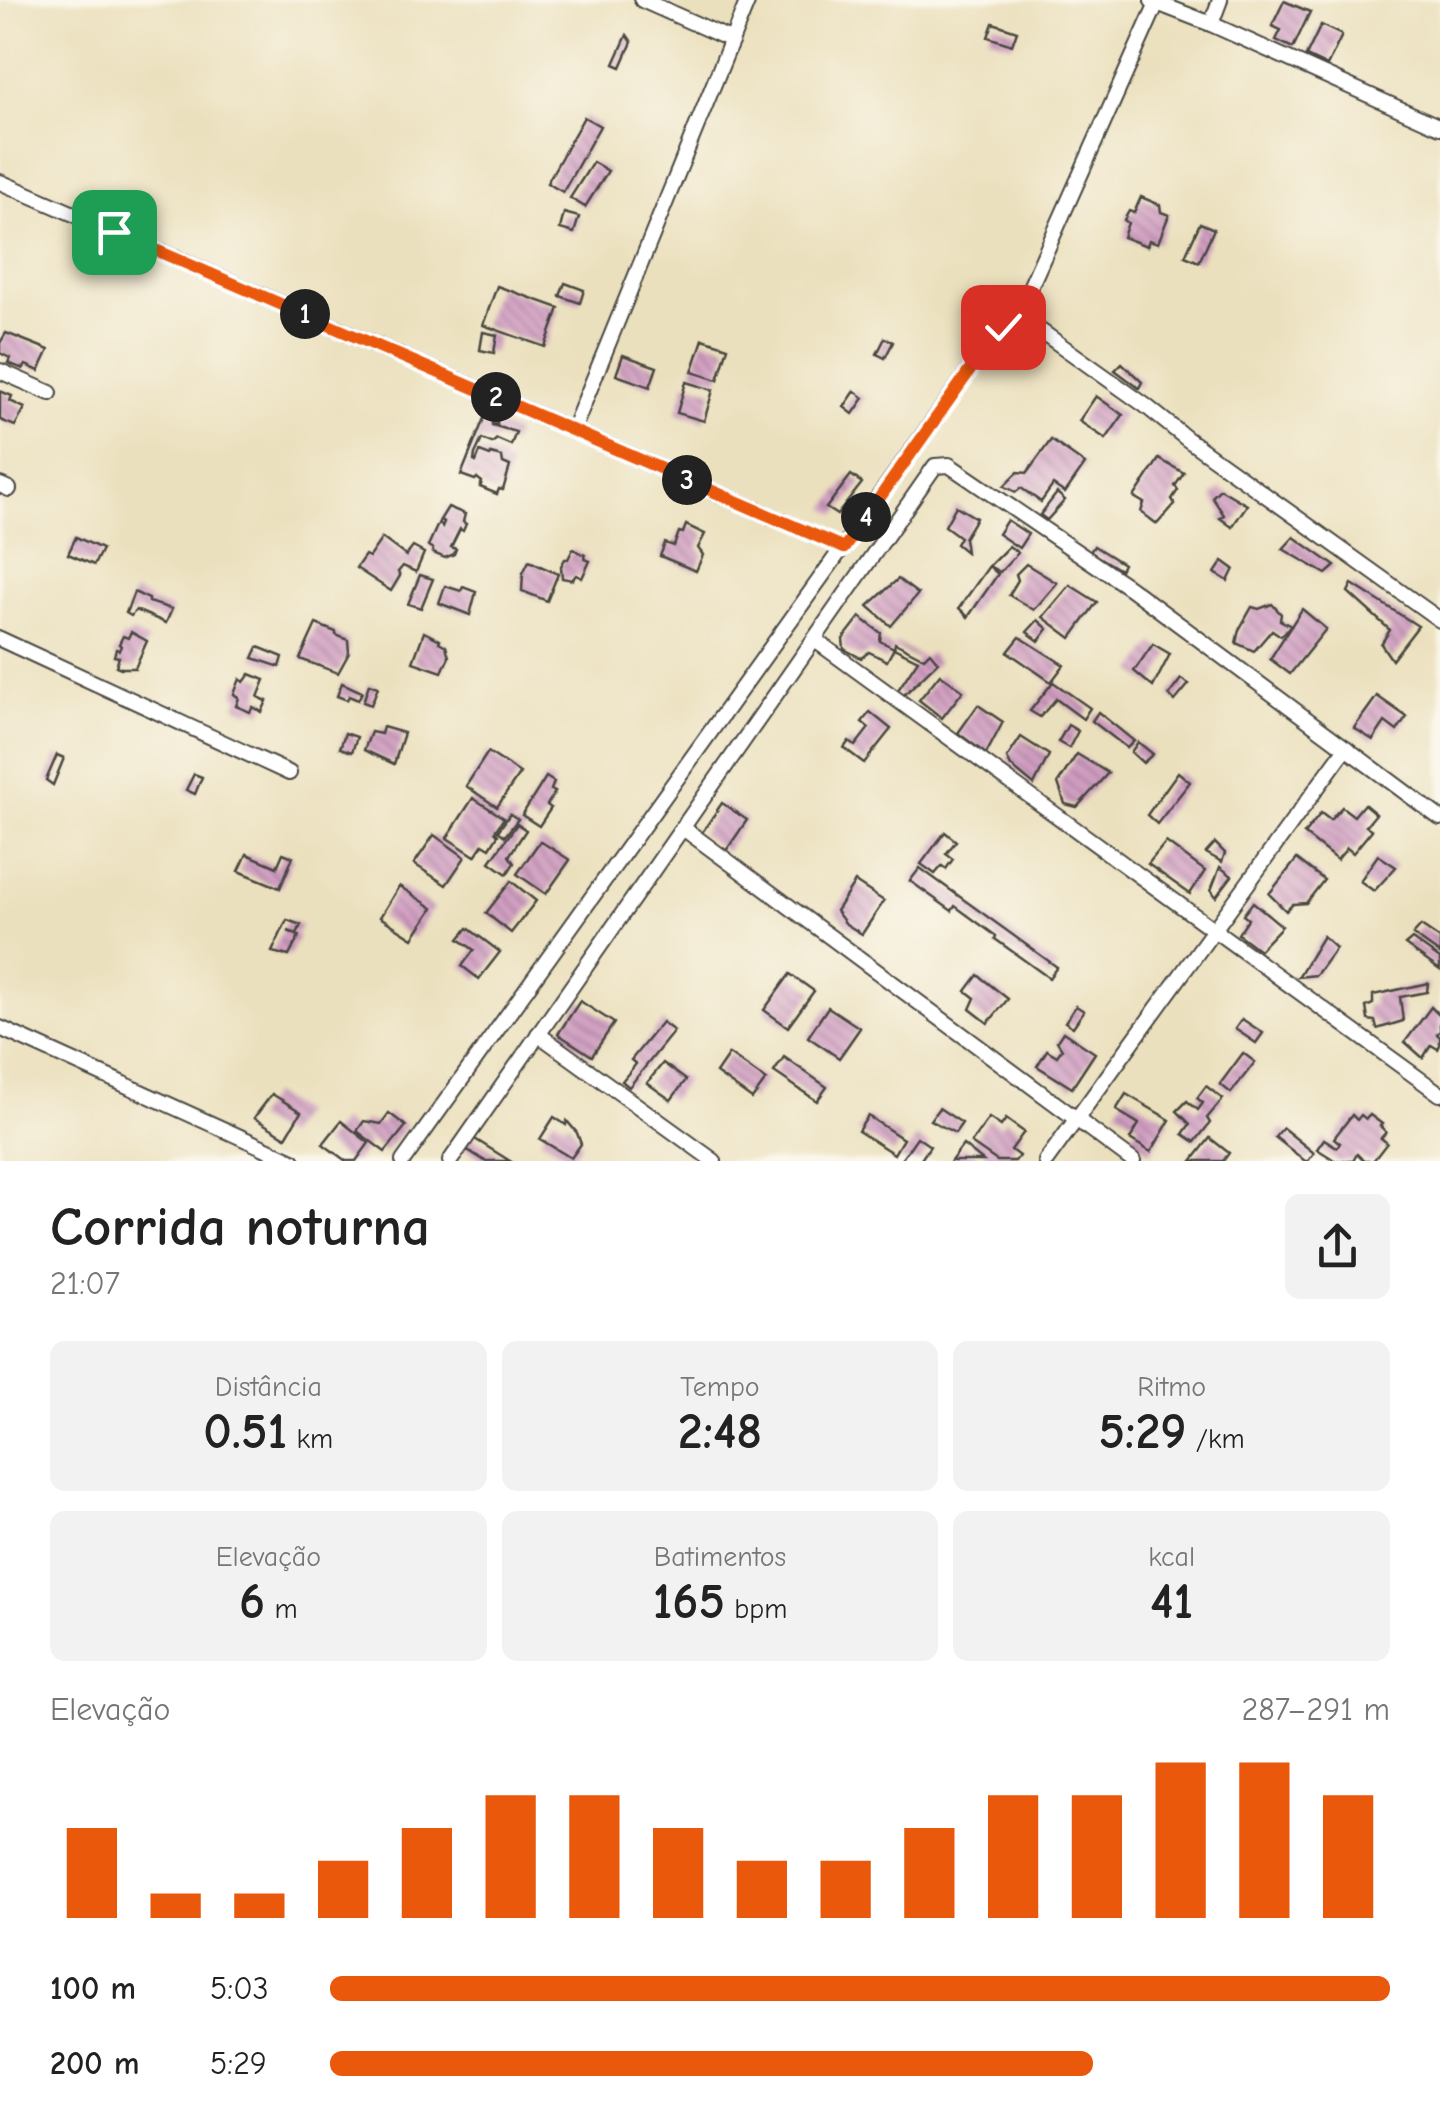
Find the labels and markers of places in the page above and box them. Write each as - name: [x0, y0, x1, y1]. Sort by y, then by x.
- pin: [72, 190, 157, 275]
- pin: [961, 285, 1046, 370]
- pin: 1: [280, 289, 330, 339]
- pin: 2: [471, 372, 521, 422]
- pin: 3: [662, 455, 712, 505]
- pin: 4: [841, 492, 891, 542]

